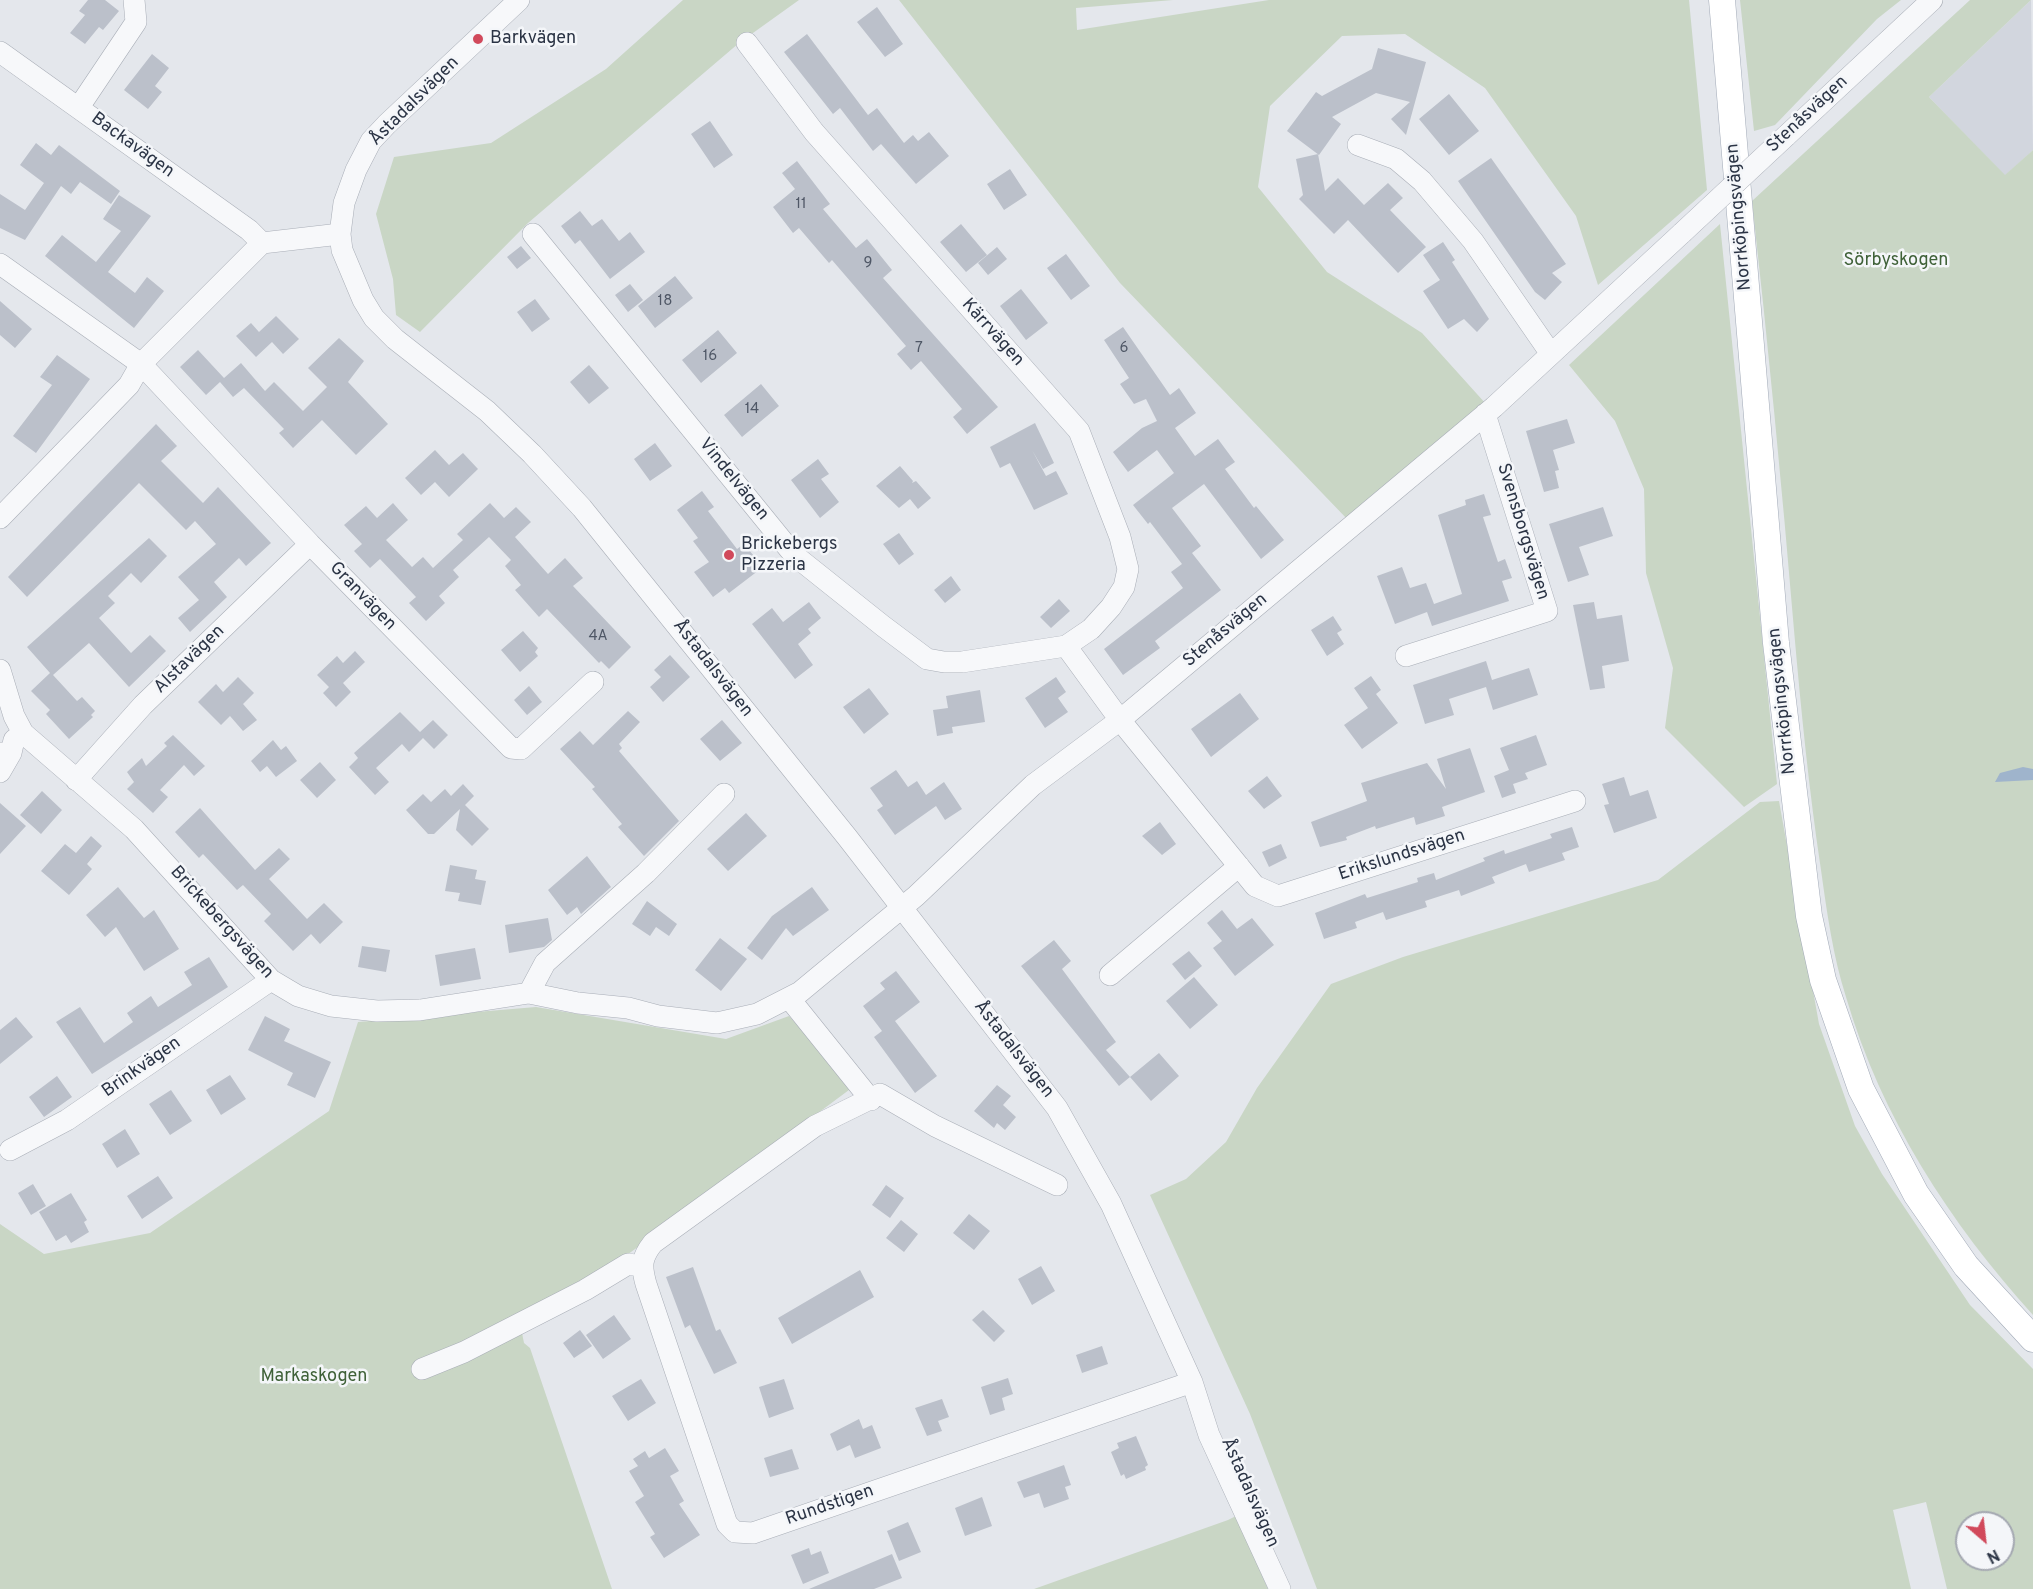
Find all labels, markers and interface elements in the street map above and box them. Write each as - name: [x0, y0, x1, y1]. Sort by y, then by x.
- place label: Barkvägen: [490, 28, 576, 50]
- marker: Barkvägen: [471, 32, 485, 46]
- street label: Åstadalsvägen: [366, 53, 464, 151]
- street label: Stenåsvägen: [1763, 72, 1853, 158]
- street label: Backavägen: [86, 109, 178, 183]
- street label: Norrköpingsvägen: [1723, 143, 1757, 291]
- house number: 11: [795, 196, 807, 214]
- park label: Sörbyskogen: [1844, 250, 1948, 272]
- house number: 9: [864, 255, 872, 273]
- house number: 18: [658, 293, 672, 311]
- street label: Kärrvägen: [956, 295, 1028, 371]
- house number: 7: [915, 340, 923, 358]
- house number: 6: [1120, 340, 1128, 358]
- house number: 16: [703, 348, 717, 366]
- house number: 14: [745, 401, 759, 419]
- street label: Vindelvägen: [693, 435, 773, 525]
- street label: Svensborgsvägen: [1491, 461, 1553, 603]
- place label: Brickebergs Pizzeria: [741, 534, 837, 576]
- marker: Brickebergs Pizzeria: [722, 548, 736, 562]
- street label: Granvägen: [324, 558, 400, 636]
- street label: Stenåsvägen: [1180, 590, 1272, 672]
- street label: Åstadalsvägen: [667, 616, 757, 722]
- street label: Alstavägen: [150, 621, 230, 699]
- street label: Norrköpingsvägen: [1765, 627, 1801, 775]
- house number: 4A: [588, 628, 608, 646]
- street label: Erikslundsvägen: [1336, 825, 1468, 887]
- street label: Brickebergsvägen: [165, 862, 277, 984]
- street label: Åstadalsvägen: [968, 997, 1058, 1103]
- street label: Brinkvägen: [98, 1033, 186, 1103]
- park label: Markaskogen: [261, 1366, 367, 1388]
- street label: Åstadalsvägen: [1215, 1435, 1283, 1551]
- street label: Rundstigen: [783, 1481, 877, 1531]
- north arrow: [1955, 1511, 2015, 1571]
- text: N: [1983, 1544, 2002, 1567]

